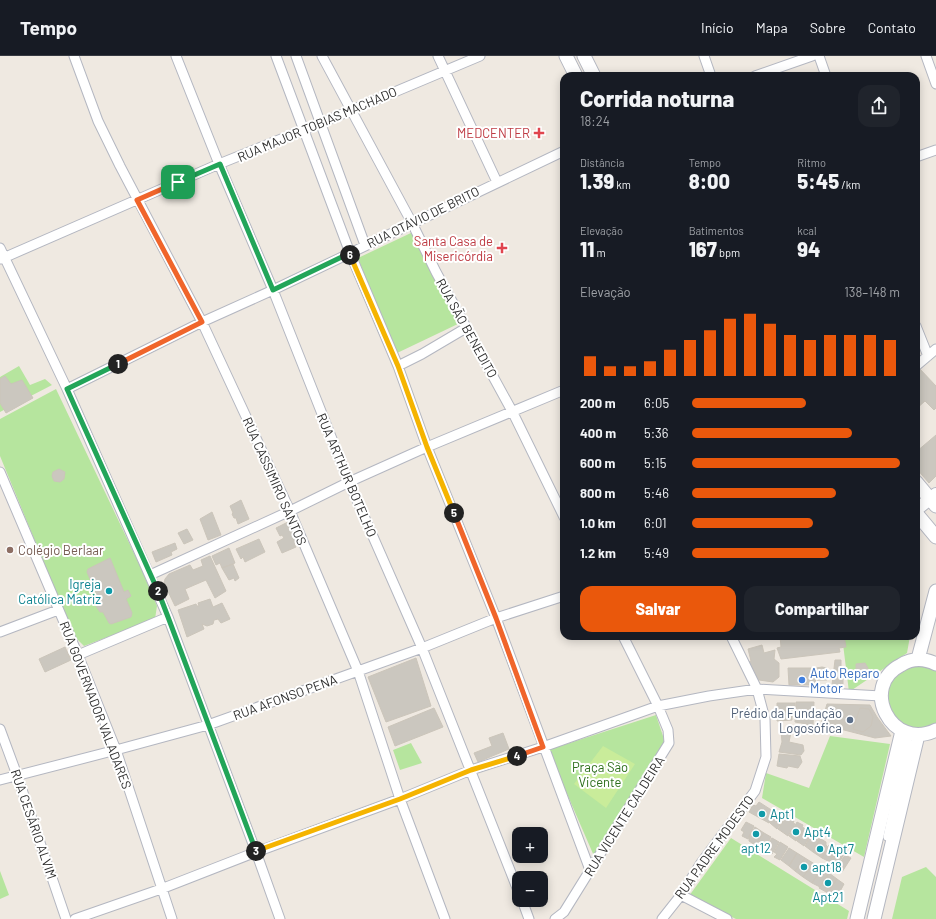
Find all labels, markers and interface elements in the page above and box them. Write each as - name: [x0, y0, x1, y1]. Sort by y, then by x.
- text: Tempo: [20, 16, 77, 39]
- text: Início: [701, 19, 734, 36]
- text: Mapa: [756, 19, 788, 36]
- text: Sobre: [810, 19, 846, 36]
- text: Contato: [868, 19, 916, 36]
- street label: RUA MAJOR TOBIAS MACHADO: [235, 83, 399, 165]
- text: Corrida noturna: [580, 85, 734, 111]
- button: share: [858, 85, 900, 127]
- text: 18:24: [580, 113, 610, 129]
- place label: MEDCENTER: [457, 125, 530, 141]
- marker: MEDCENTER: [533, 127, 545, 139]
- text: Distância: [580, 156, 625, 169]
- text: Tempo: [689, 156, 721, 169]
- text: Ritmo: [797, 156, 826, 169]
- pin: [161, 165, 195, 199]
- text: 1.39: [580, 169, 614, 193]
- text: 8:00: [689, 169, 730, 193]
- text: 5:45: [797, 169, 839, 193]
- icon: arrive: [167, 171, 189, 193]
- text: km: [614, 178, 631, 191]
- text: /km: [839, 178, 860, 191]
- street label: RUA OTÁVIO DE BRITO: [364, 183, 482, 251]
- text: Elevação: [580, 224, 623, 237]
- text: Batimentos: [689, 224, 744, 237]
- text: kcal: [797, 224, 817, 237]
- place label: Santa Casa de Misericórdia: [414, 233, 493, 264]
- text: 11: [580, 237, 594, 261]
- text: 167: [689, 237, 717, 261]
- text: 94: [797, 237, 821, 261]
- marker: Santa Casa de Misericórdia: [496, 242, 508, 254]
- pin: 6: [340, 245, 360, 265]
- text: m: [594, 246, 606, 259]
- text: bpm: [717, 246, 740, 259]
- text: 6: [347, 248, 353, 261]
- street label: RUA SÃO BENEDITO: [433, 275, 501, 381]
- text: Elevação: [580, 284, 631, 300]
- text: 138–148 m: [844, 284, 900, 300]
- pin: 1: [108, 354, 128, 374]
- text: 1: [116, 357, 120, 370]
- text: 200 m: [580, 395, 616, 411]
- text: 6:05: [644, 395, 669, 411]
- street label: RUA ARTHUR BOTELHO: [314, 411, 380, 539]
- street label: RUA CASSIMIRO SANTOS: [239, 414, 311, 548]
- text: 400 m: [580, 425, 616, 441]
- text: 5:36: [644, 425, 668, 441]
- text: 600 m: [580, 455, 615, 471]
- text: 5:15: [644, 455, 666, 471]
- text: 800 m: [580, 485, 615, 501]
- text: 5:46: [644, 485, 669, 501]
- pin: 5: [444, 503, 464, 523]
- text: 5: [451, 506, 457, 519]
- text: 1.0 km: [580, 515, 616, 531]
- text: 6:01: [644, 515, 667, 531]
- place label: Colégio Berlaar: [18, 542, 104, 558]
- marker: Colégio Berlaar: [5, 545, 15, 555]
- text: 1.2 km: [580, 545, 616, 561]
- text: 5:49: [644, 545, 669, 561]
- place label: Igreja Católica Matriz: [18, 576, 101, 607]
- pin: 2: [148, 581, 168, 601]
- text: 2: [155, 584, 161, 597]
- marker: Igreja Católica Matriz: [104, 586, 114, 596]
- button: Salvar: [580, 586, 736, 632]
- button: Compartilhar: [744, 586, 900, 632]
- street label: RUA GOVERNADOR VALADARES: [57, 619, 135, 791]
- place label: Auto Reparo Motor: [810, 665, 880, 696]
- street label: RUA AFONSO PENA: [231, 671, 339, 723]
- marker: Auto Reparo Motor: [797, 675, 807, 685]
- place label: Prédio da Fundação Logosófica: [731, 705, 842, 736]
- marker: Prédio da Fundação Logosófica: [845, 715, 855, 725]
- pin: 4: [507, 746, 527, 766]
- text: 4: [514, 749, 520, 762]
- street label: RUA VICENTE CALDEIRA: [580, 753, 668, 879]
- park label: Praça São Vicente: [572, 759, 628, 790]
- street label: RUA CESÁRIO ALVIM: [8, 767, 60, 881]
- street label: RUA PADRE MODESTO: [671, 792, 757, 902]
- place label: Apt1: [770, 806, 794, 822]
- marker: Apt1: [757, 809, 767, 819]
- place label: Apt4: [804, 824, 831, 840]
- map controls: [512, 827, 548, 907]
- button: +: [512, 827, 548, 863]
- marker: Apt4: [791, 827, 801, 837]
- marker: apt12: [751, 829, 761, 839]
- place label: apt12: [741, 840, 771, 856]
- pin: 3: [246, 841, 266, 861]
- place label: Apt7: [828, 841, 854, 857]
- text: 3: [253, 844, 259, 857]
- marker: Apt7: [815, 844, 825, 854]
- place label: apt18: [812, 859, 842, 875]
- marker: apt18: [799, 862, 809, 872]
- button: −: [512, 871, 548, 907]
- marker: Apt21: [823, 878, 833, 888]
- place label: Apt21: [812, 889, 844, 905]

